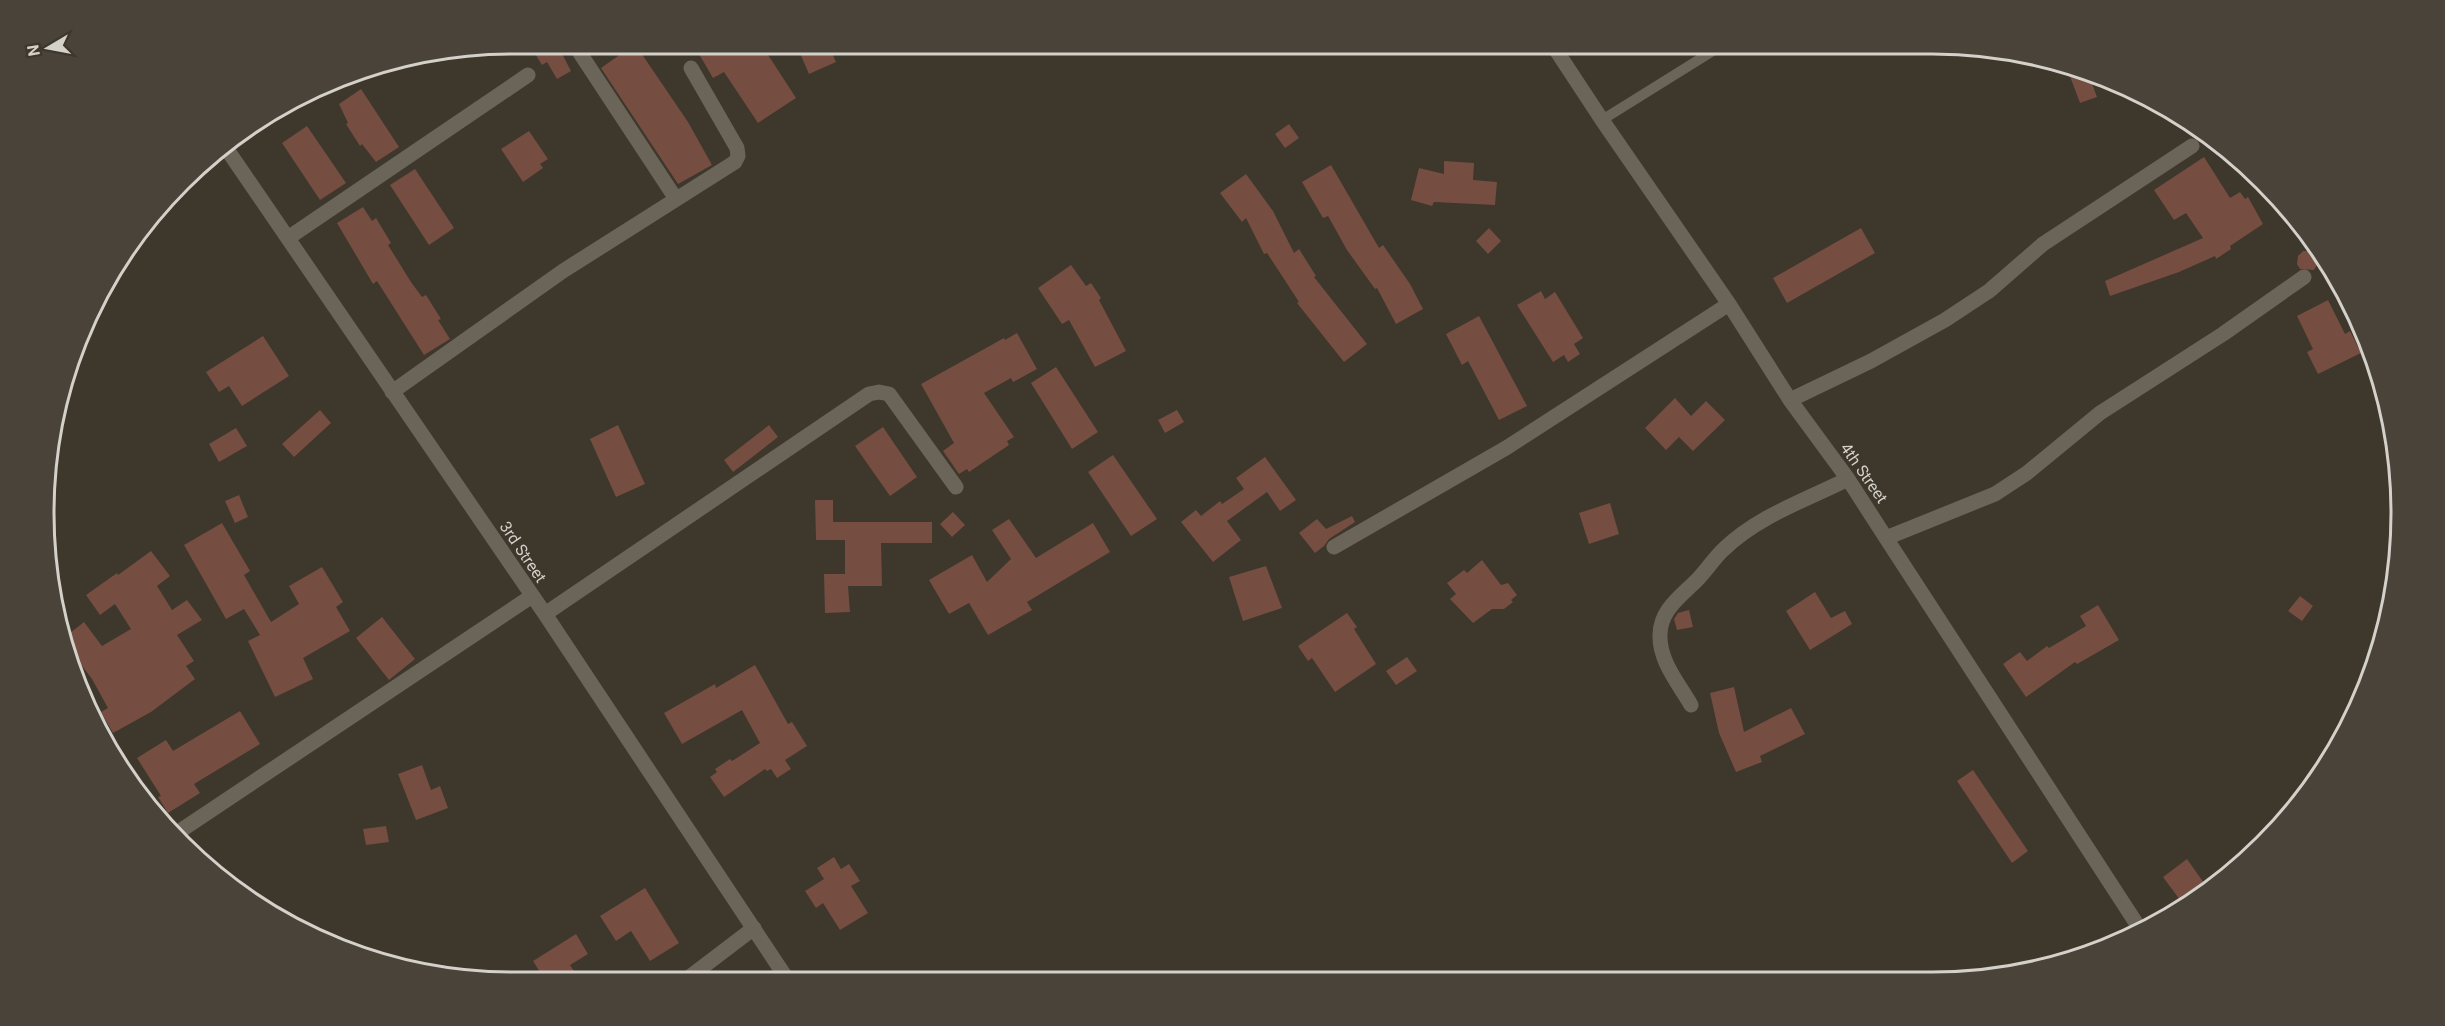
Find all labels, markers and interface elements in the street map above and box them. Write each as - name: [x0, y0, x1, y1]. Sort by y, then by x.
- north arrow: [18, 18, 78, 78]
- text: N: [23, 43, 44, 58]
- street label: 4th Street: [1836, 439, 1892, 507]
- street label: 3rd Street: [496, 518, 550, 586]

